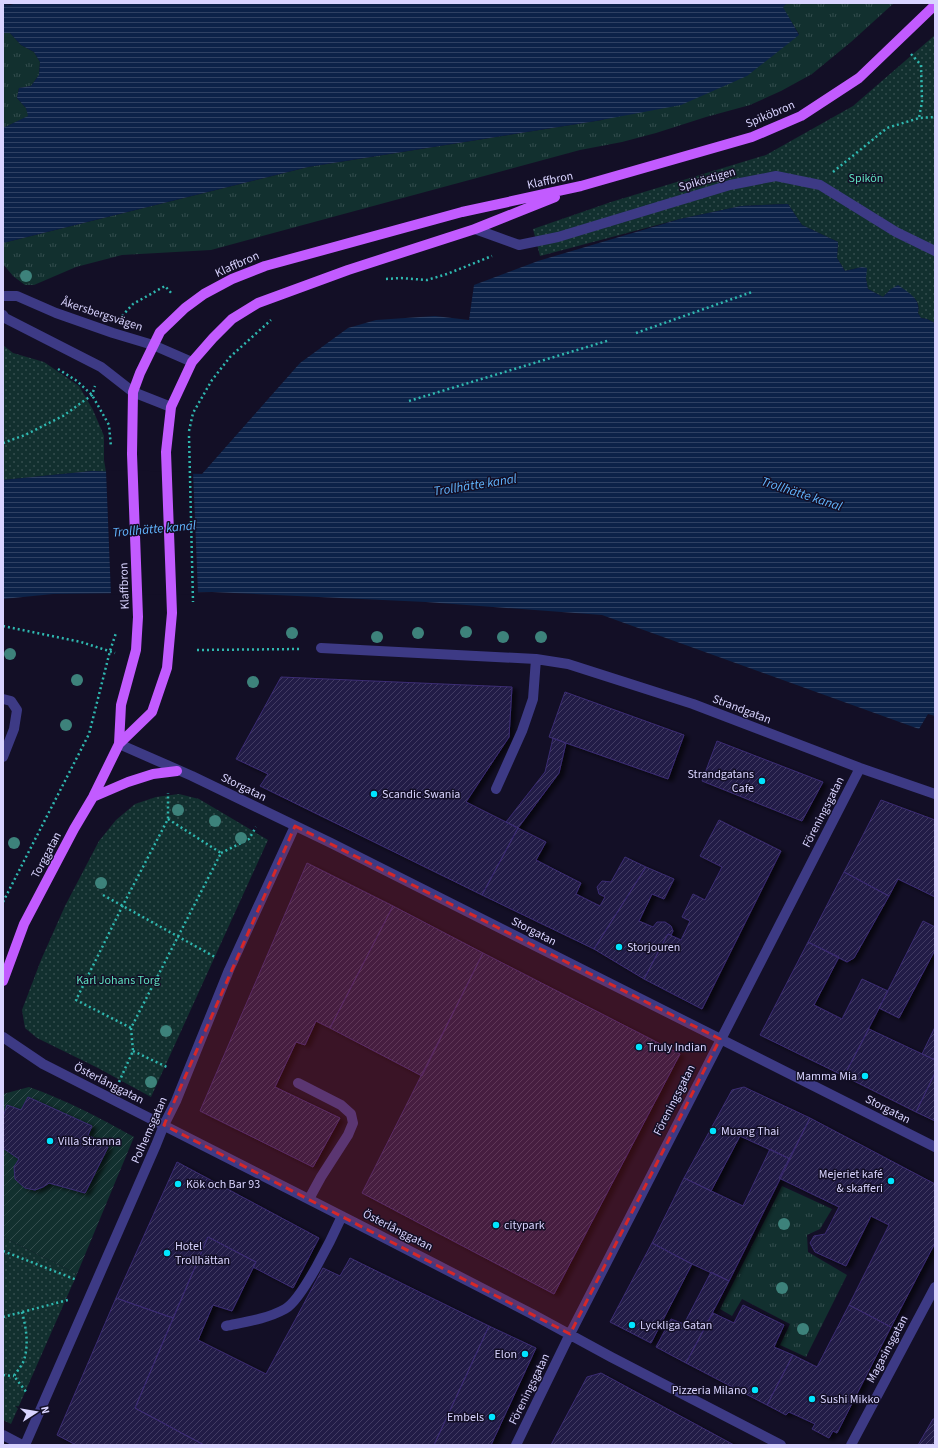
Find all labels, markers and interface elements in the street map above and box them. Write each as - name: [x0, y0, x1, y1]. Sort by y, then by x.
- street label: Spiköbron: [743, 96, 797, 132]
- street label: Spiköstigen: [677, 163, 738, 196]
- street label: Klaffbron: [525, 167, 575, 194]
- park label: Spikön: [849, 170, 883, 187]
- street label: Klaffbron: [212, 247, 262, 282]
- street label: Åkersbergsvägen: [59, 293, 145, 336]
- water label: Trollhätte kanal: [432, 469, 519, 500]
- water label: Trollhätte kanal: [759, 472, 845, 516]
- water label: Trollhätte kanal: [112, 516, 197, 542]
- street label: Klaffbron: [115, 562, 134, 610]
- street label: Strandgatan: [710, 691, 774, 728]
- place label: Strandgatans Cafe: [687, 766, 754, 797]
- street label: Storgatan: [218, 769, 269, 806]
- street label: Föreningsgatan: [798, 774, 849, 851]
- marker: Strandgatans Cafe: [757, 776, 767, 786]
- place label: Scandic Swania: [382, 786, 460, 803]
- marker: Scandic Swania: [369, 789, 379, 799]
- street label: Torggatan: [27, 829, 66, 881]
- street label: Storgatan: [508, 913, 559, 950]
- place label: Storjouren: [627, 939, 680, 956]
- marker: Storjouren: [614, 942, 624, 952]
- park label: Karl Johans Torg: [76, 972, 160, 989]
- place label: Truly Indian: [647, 1039, 707, 1056]
- marker: Truly Indian: [634, 1042, 644, 1052]
- street label: Österlånggatan: [71, 1058, 147, 1108]
- street label: Föreningsgatan: [649, 1062, 700, 1139]
- place label: Mamma Mia: [796, 1068, 857, 1085]
- marker: Mamma Mia: [860, 1071, 870, 1081]
- street label: Storgatan: [862, 1091, 913, 1128]
- street label: Polhemsgatan: [127, 1094, 172, 1166]
- place label: Muang Thai: [721, 1123, 779, 1140]
- marker: Muang Thai: [708, 1126, 718, 1136]
- place label: Villa Stranna: [58, 1133, 121, 1150]
- marker: Villa Stranna: [45, 1136, 55, 1146]
- place label: Mejeriet kafé & skafferi: [819, 1166, 883, 1197]
- place label: Kök och Bar 93: [186, 1176, 260, 1193]
- marker: Mejeriet kafé & skafferi: [886, 1176, 896, 1186]
- marker: Kök och Bar 93: [173, 1179, 183, 1189]
- street label: Österlånggatan: [360, 1205, 436, 1255]
- place label: citypark: [504, 1217, 545, 1234]
- marker: citypark: [491, 1220, 501, 1230]
- place label: Hotel Trollhättan: [175, 1238, 230, 1269]
- marker: Hotel Trollhättan: [162, 1248, 172, 1258]
- street label: Magasinsgatan: [862, 1312, 912, 1386]
- place label: Lyckliga Gatan: [640, 1317, 712, 1334]
- marker: Lyckliga Gatan: [627, 1320, 637, 1330]
- place label: Elon: [495, 1346, 517, 1363]
- marker: Elon: [520, 1349, 530, 1359]
- street label: Föreningsgatan: [505, 1351, 554, 1428]
- place label: Pizzeria Milano: [672, 1382, 747, 1399]
- marker: Pizzeria Milano: [750, 1385, 760, 1395]
- place label: Sushi Mikko: [820, 1391, 880, 1408]
- north arrow: [16, 1392, 56, 1432]
- marker: Sushi Mikko: [807, 1394, 817, 1404]
- text: N: [37, 1405, 53, 1415]
- place label: Embels: [447, 1409, 484, 1426]
- marker: Embels: [487, 1412, 497, 1422]

